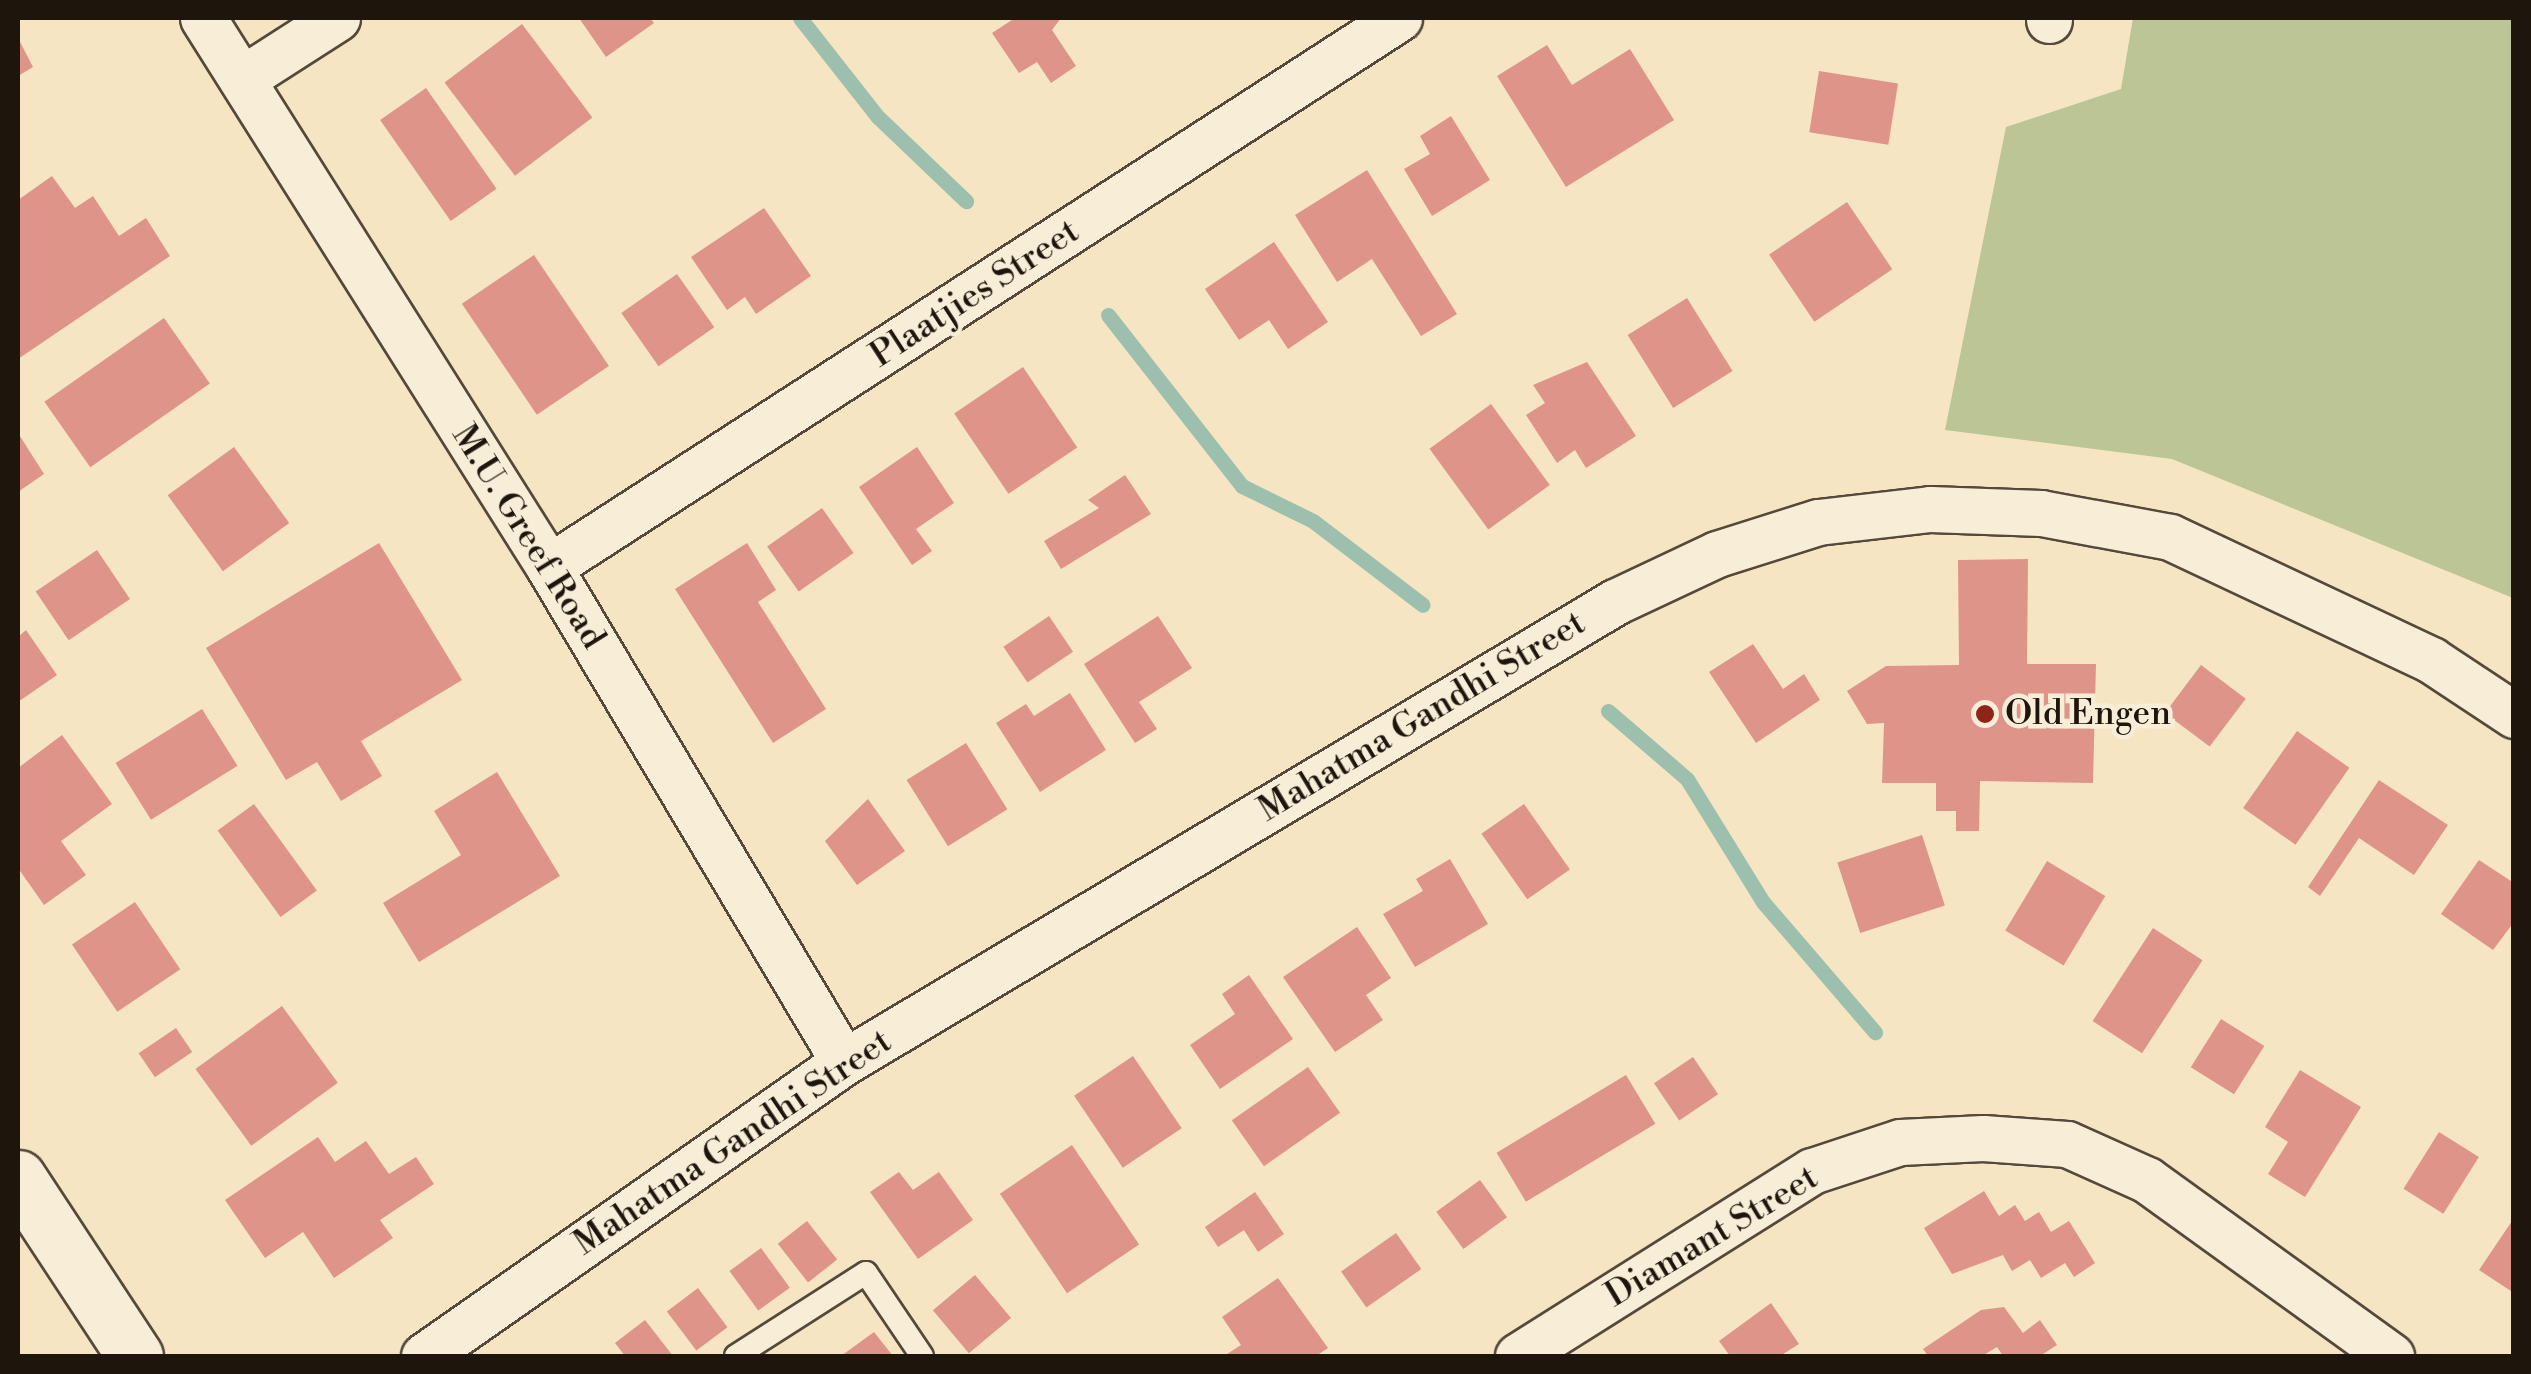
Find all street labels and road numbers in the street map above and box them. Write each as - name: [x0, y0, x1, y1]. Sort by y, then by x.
- street label: Plaatjies Street: [863, 211, 1087, 377]
- street label: M.U. Greef Road: [442, 417, 614, 657]
- street label: Mahatma Gandhi Street: [1251, 603, 1593, 831]
- street label: Mahatma Gandhi Street: [566, 1021, 900, 1265]
- street label: Diamant Street: [1598, 1157, 1826, 1317]

